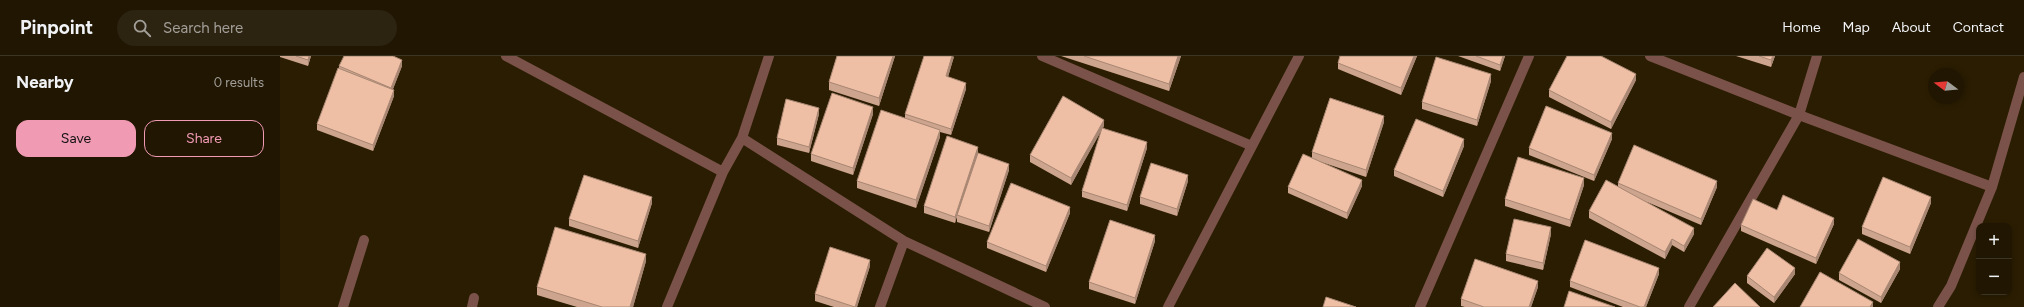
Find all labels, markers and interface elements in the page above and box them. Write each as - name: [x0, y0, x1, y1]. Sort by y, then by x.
- search box: [117, 10, 397, 46]
- text: Pinpoint: [20, 16, 93, 39]
- icon: search: [131, 17, 153, 39]
- text: Search here: [163, 19, 243, 37]
- text: Home: [1782, 19, 1821, 36]
- text: Map: [1843, 19, 1870, 36]
- text: About: [1892, 19, 1931, 36]
- text: Contact: [1953, 19, 2004, 36]
- north arrow: [1928, 68, 1964, 104]
- text: Nearby: [16, 72, 74, 92]
- text: 0 results: [214, 75, 264, 90]
- button: Save: [16, 120, 136, 157]
- button: Share: [144, 120, 264, 157]
- map controls: [1976, 223, 2012, 295]
- button: +: [1976, 223, 2012, 259]
- button: −: [1976, 259, 2012, 295]

